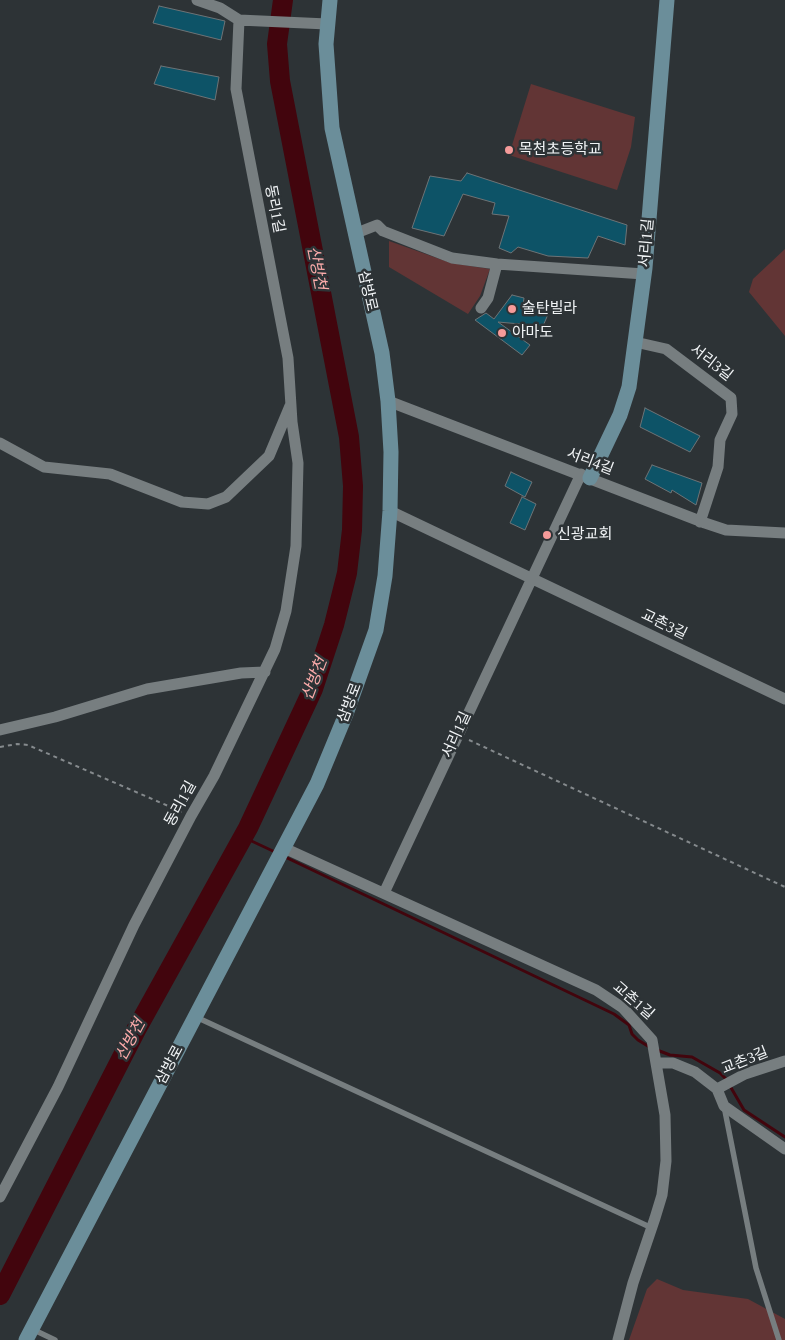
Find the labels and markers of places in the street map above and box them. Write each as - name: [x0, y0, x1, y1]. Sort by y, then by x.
- place label: 목천초등학교: [519, 141, 602, 159]
- marker: 목천초등학교: [503, 144, 515, 156]
- place label: 술탄빌라: [522, 300, 577, 318]
- marker: 술탄빌라: [506, 303, 518, 315]
- place label: 아마도: [512, 324, 553, 342]
- marker: 아마도: [496, 327, 508, 339]
- place label: 신광교회: [557, 526, 612, 544]
- marker: 신광교회: [541, 529, 553, 541]

